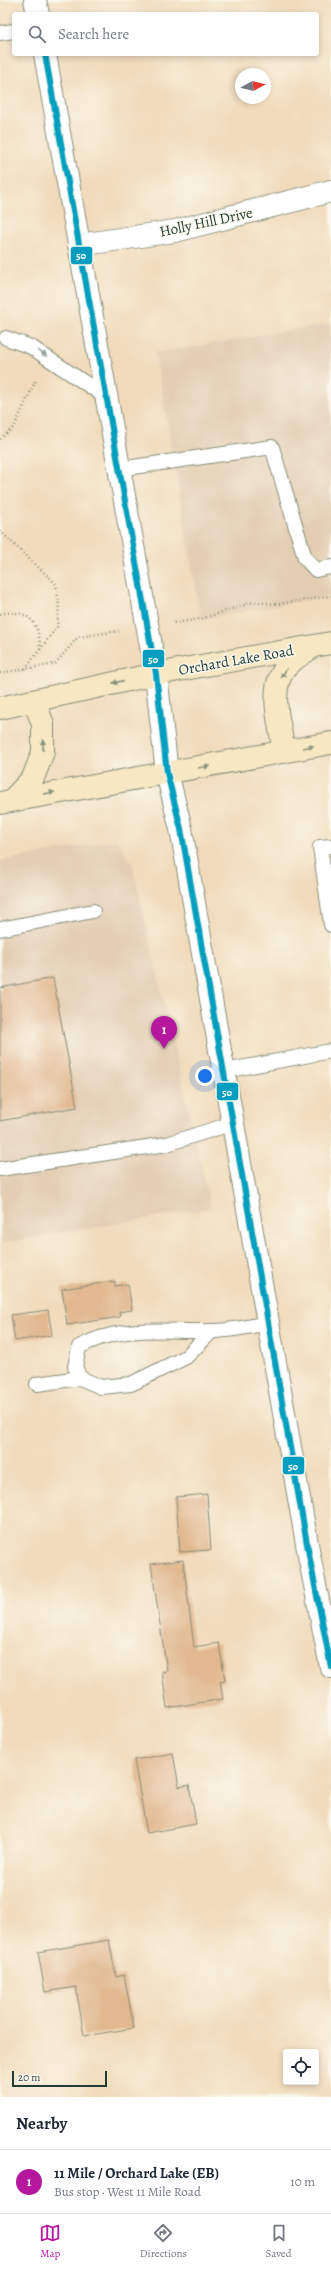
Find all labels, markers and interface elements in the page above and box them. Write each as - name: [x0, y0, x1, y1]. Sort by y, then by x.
- search box: [12, 12, 319, 56]
- icon: search: [26, 23, 48, 45]
- text: Search here: [58, 24, 129, 44]
- north arrow: [235, 68, 271, 104]
- street label: Holly Hill Drive: [158, 202, 255, 242]
- line badge: 50: [70, 246, 93, 265]
- text: 50: [76, 248, 87, 263]
- one-way arrow: [36, 350, 48, 357]
- street label: Orchard Lake Road: [177, 640, 296, 680]
- line badge: 50: [142, 649, 165, 668]
- text: 50: [148, 652, 159, 667]
- one-way arrow: [280, 667, 288, 678]
- one-way arrow: [111, 680, 124, 686]
- one-way arrow: [40, 738, 46, 751]
- one-way arrow: [302, 744, 314, 750]
- one-way arrow: [198, 763, 211, 769]
- one-way arrow: [43, 790, 55, 796]
- pin: 1: [151, 1016, 177, 1049]
- your location: [195, 1066, 215, 1086]
- line badge: 50: [216, 1082, 239, 1101]
- text: 50: [222, 1085, 233, 1100]
- line badge: 50: [282, 1456, 305, 1475]
- text: 50: [288, 1459, 299, 1474]
- map controls: [283, 2049, 319, 2085]
- button: locate: [283, 2049, 319, 2085]
- scale bar: [12, 2069, 107, 2088]
- text: 20 m: [18, 2070, 40, 2085]
- text: Nearby: [16, 2112, 67, 2135]
- text: 11 Mile / Orchard Lake (EB): [54, 2163, 219, 2183]
- text: 1: [27, 2173, 31, 2190]
- text: 10 m: [290, 2173, 315, 2190]
- text: Bus stop · West 11 Mile Road: [54, 2183, 201, 2200]
- tab: Map: [39, 2222, 61, 2261]
- tab: Directions: [140, 2222, 187, 2261]
- tab: Saved: [266, 2222, 292, 2261]

